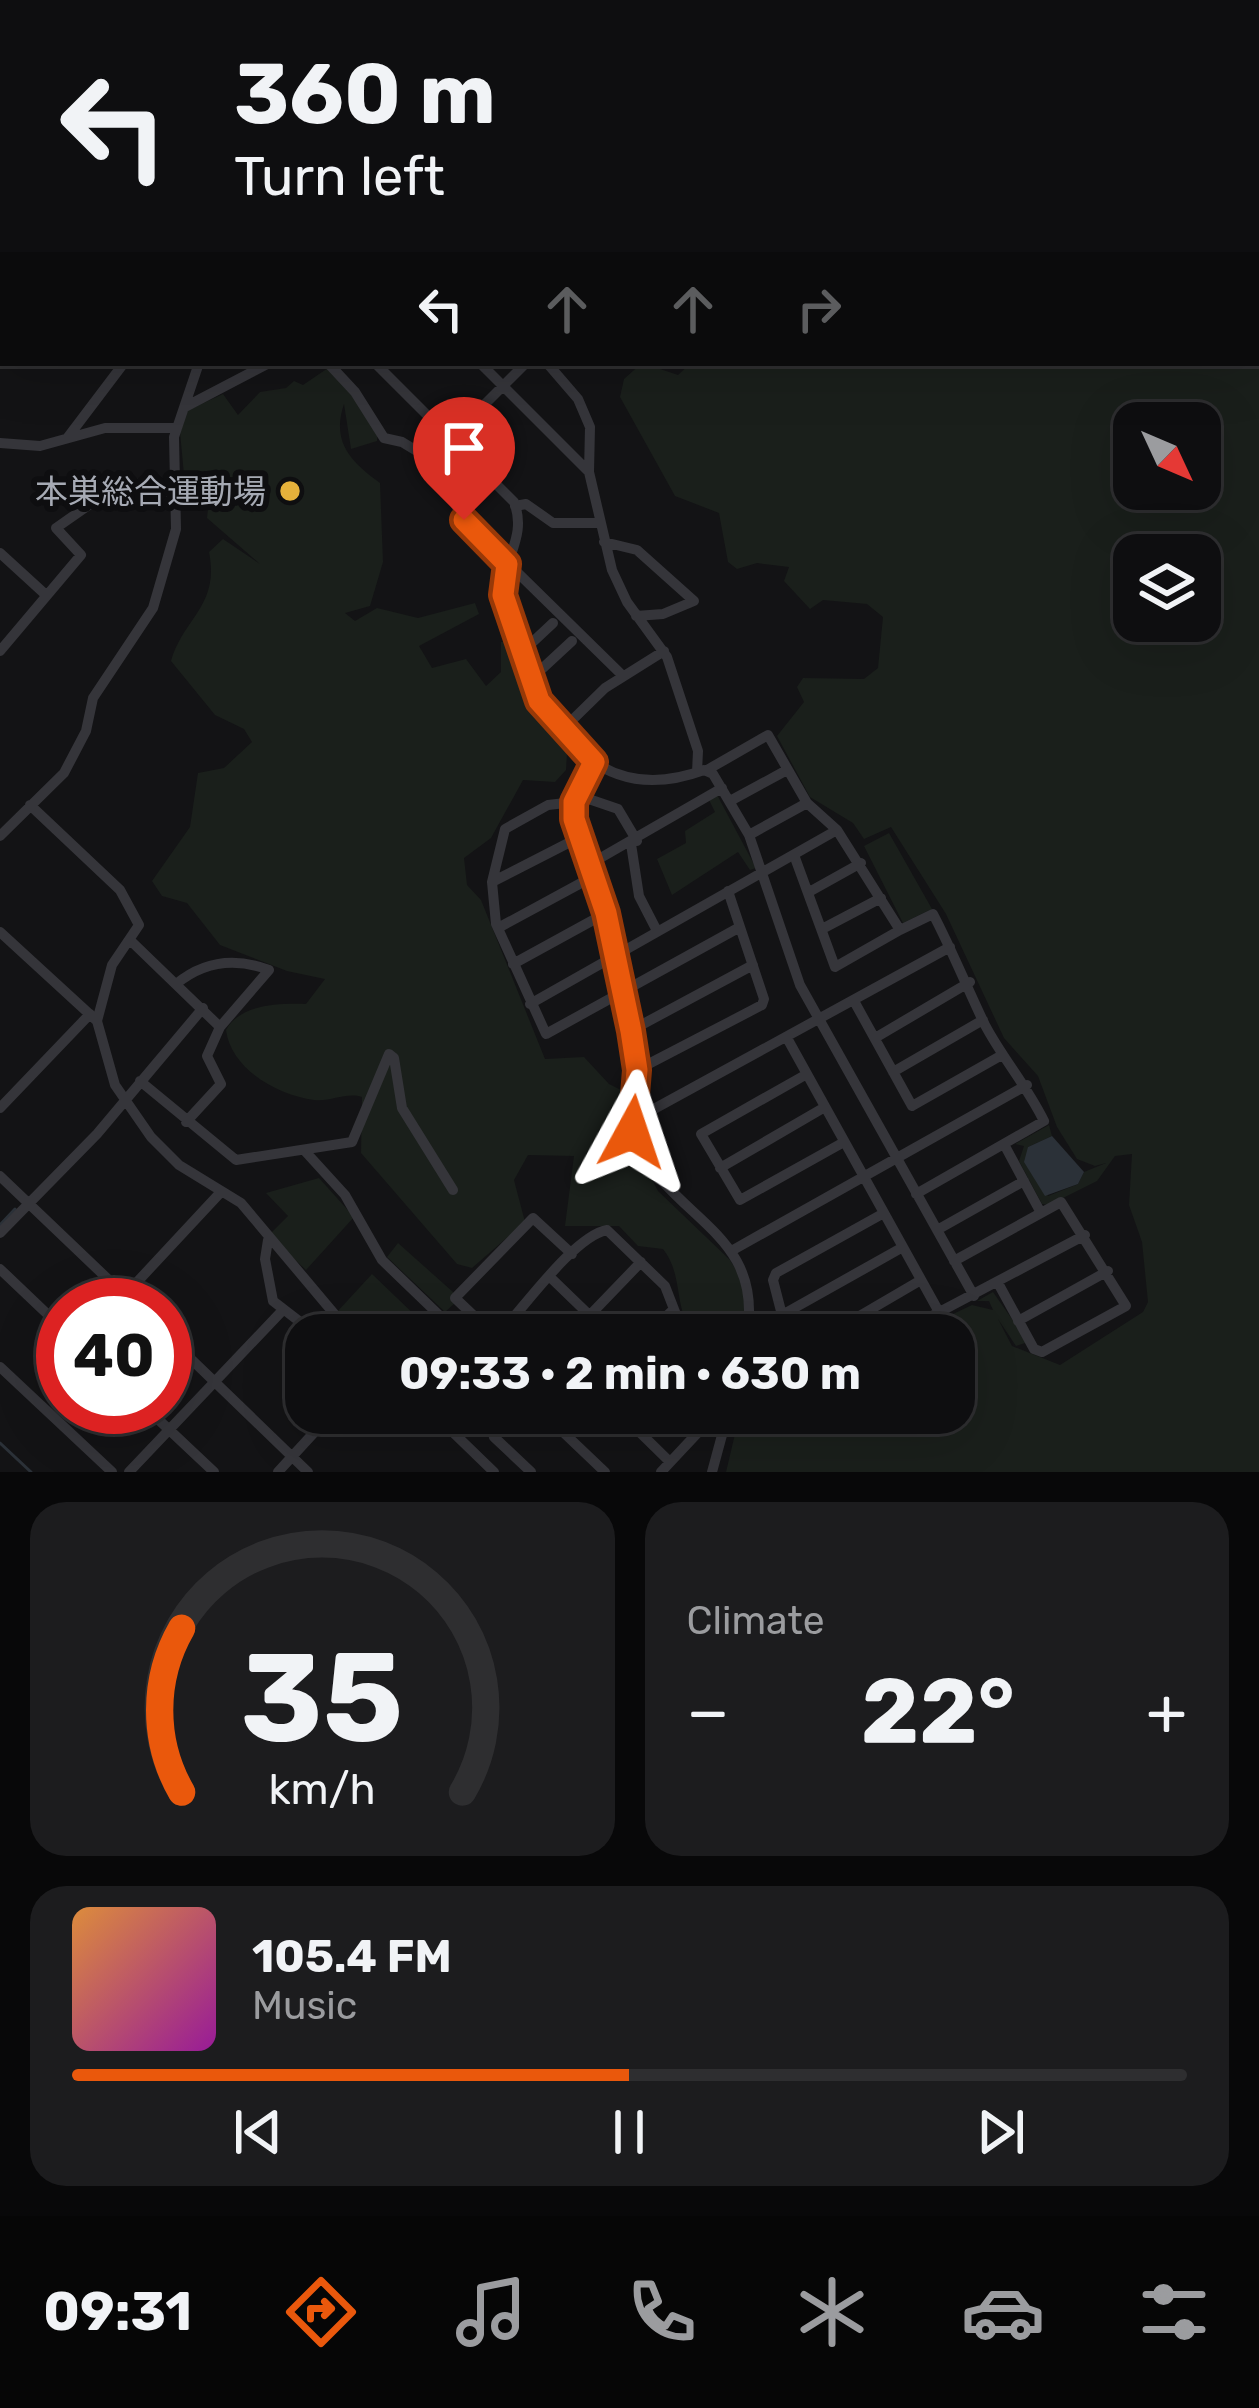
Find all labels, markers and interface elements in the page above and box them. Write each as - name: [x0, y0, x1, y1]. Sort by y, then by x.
- text: 360 m: [234, 44, 496, 144]
- icon: left: [36, 48, 192, 204]
- text: Turn left: [234, 145, 445, 209]
- icon: left: [408, 276, 474, 342]
- icon: ahead: [534, 276, 600, 342]
- icon: ahead: [660, 276, 726, 342]
- icon: right: [786, 276, 852, 342]
- pin: [413, 397, 515, 520]
- north arrow: [1113, 402, 1221, 510]
- map controls: [1113, 402, 1221, 642]
- icon: arrive: [431, 415, 497, 481]
- place label: 本巣総合運動場: [35, 472, 266, 511]
- marker: 本巣総合運動場: [277, 478, 303, 504]
- button: layers: [1113, 534, 1221, 642]
- position arrow: [569, 1069, 695, 1195]
- speed limit sign: 40: [36, 1278, 192, 1434]
- text: 09:33 · 2 min · 630 m: [399, 1347, 861, 1400]
- text: Climate: [687, 1598, 825, 1644]
- text: 35: [241, 1624, 404, 1772]
- text: 22°: [861, 1658, 1015, 1765]
- text: −: [687, 1672, 729, 1751]
- text: +: [1146, 1672, 1187, 1751]
- text: km/h: [269, 1764, 376, 1815]
- text: 105.4 FM: [252, 1930, 452, 1983]
- text: Music: [252, 1983, 357, 2029]
- icon: previous: [225, 2099, 291, 2165]
- icon: pause: [596, 2099, 662, 2165]
- icon: next: [968, 2099, 1034, 2165]
- icon: directions: [279, 2270, 363, 2354]
- icon: music: [449, 2270, 533, 2354]
- icon: phone: [620, 2270, 704, 2354]
- icon: climate: [790, 2270, 874, 2354]
- icon: car: [961, 2270, 1045, 2354]
- icon: filters: [1132, 2270, 1216, 2354]
- text: 09:31: [43, 2280, 192, 2344]

